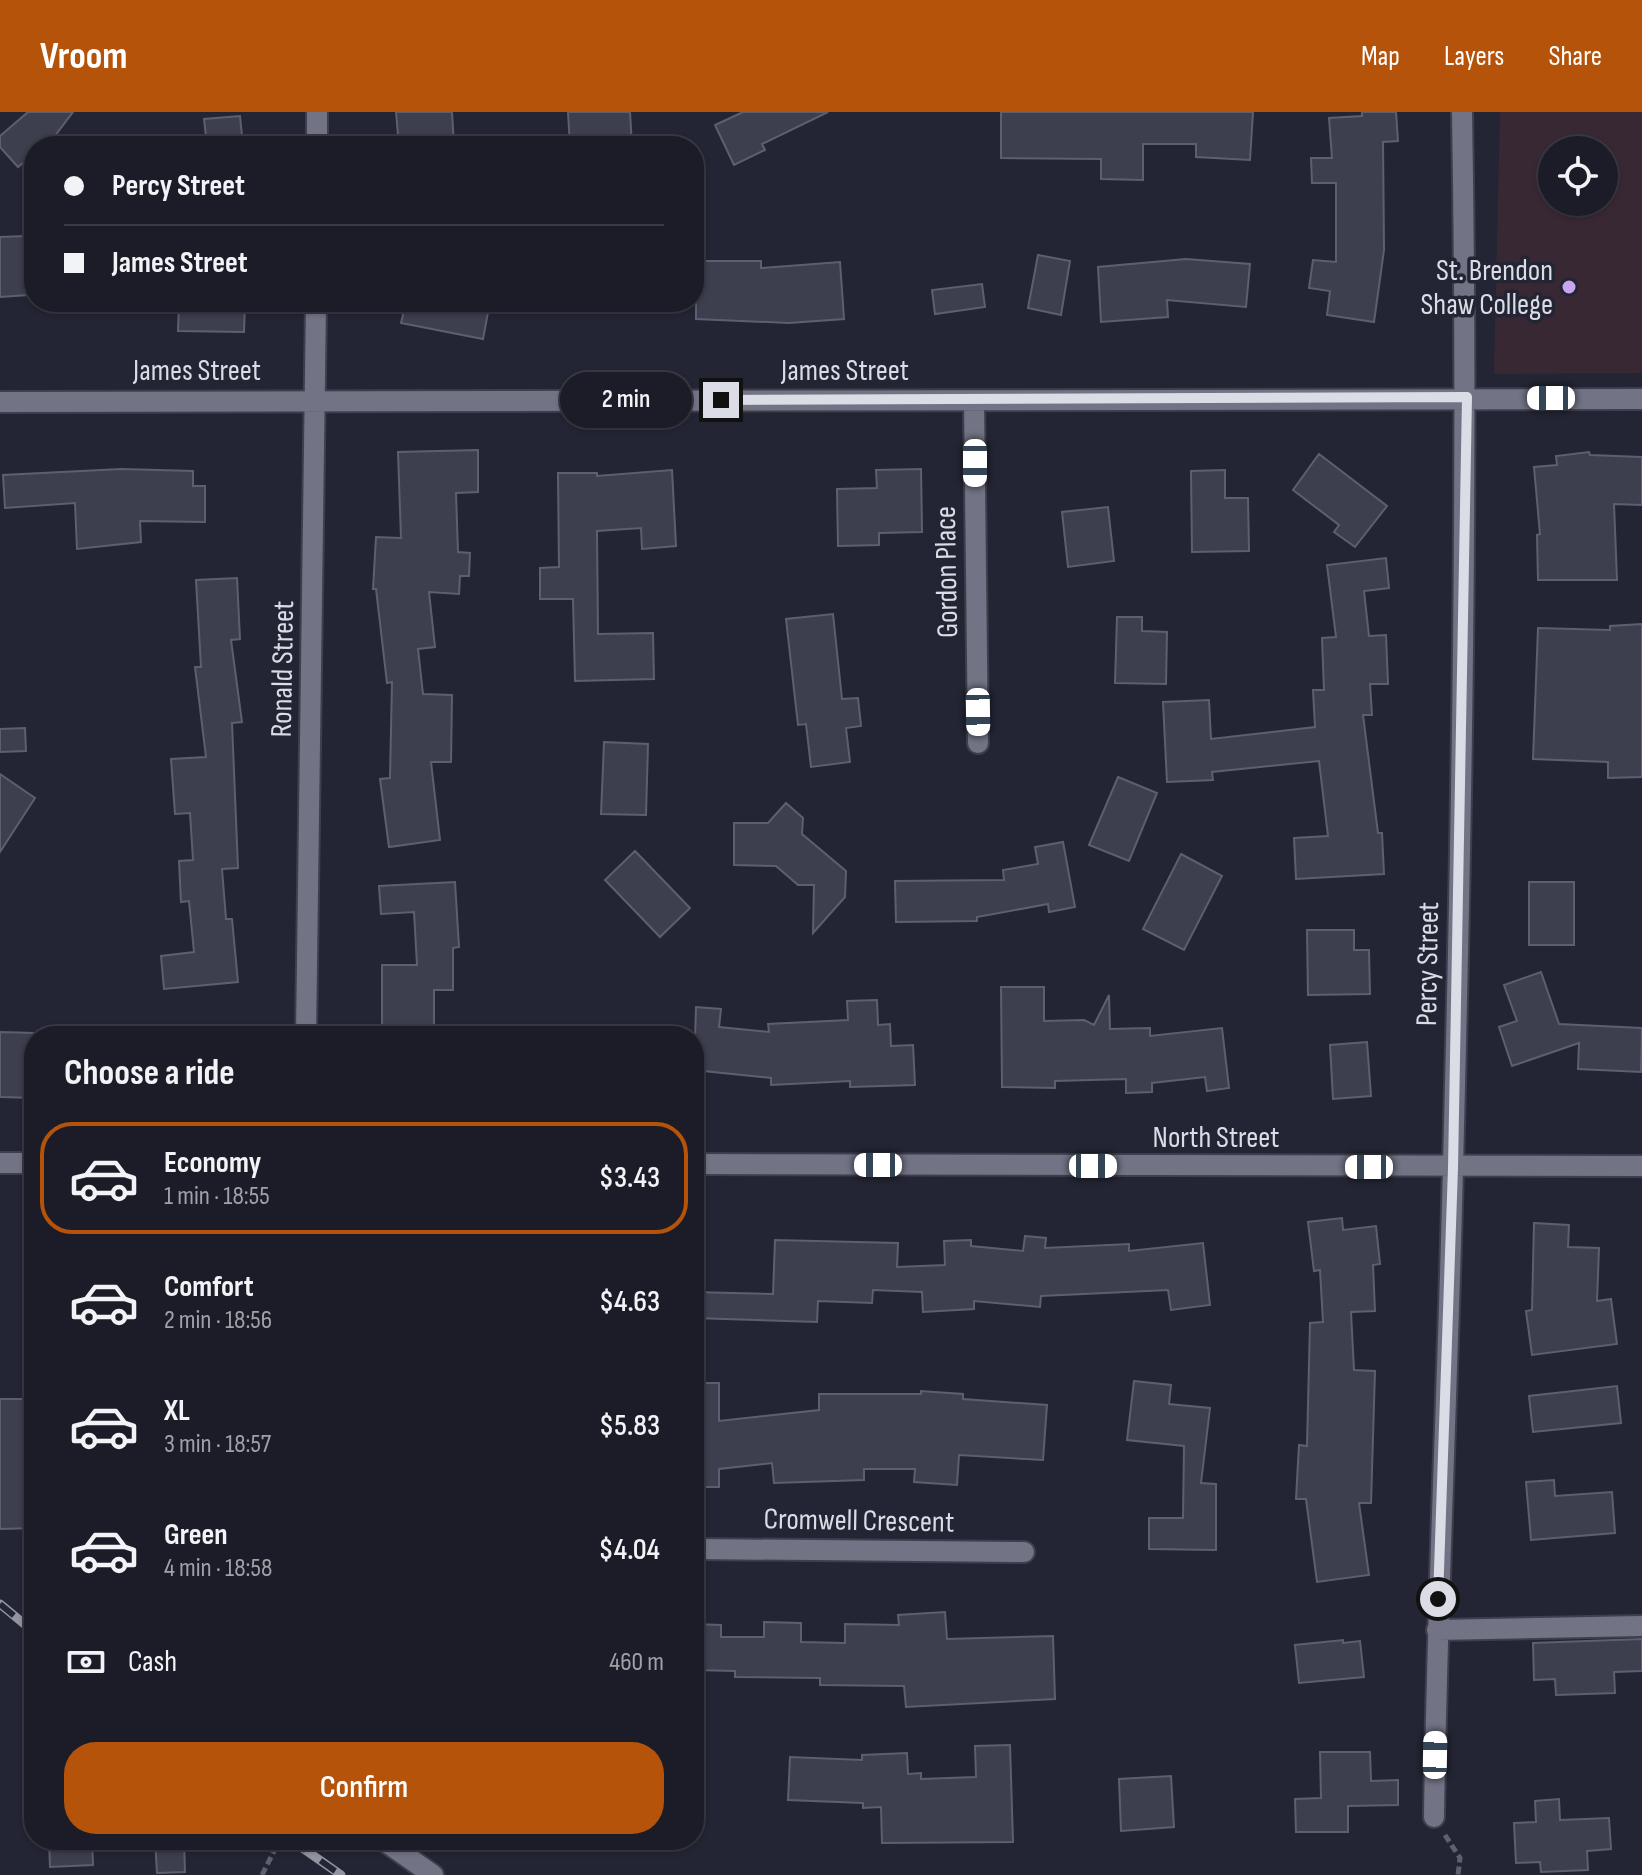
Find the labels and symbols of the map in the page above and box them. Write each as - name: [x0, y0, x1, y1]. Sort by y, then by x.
- place label: St. Brendon Shaw College: [1420, 253, 1553, 323]
- marker: St. Brendon Shaw College: [1560, 278, 1578, 296]
- street label: James Street: [132, 353, 261, 389]
- street label: James Street: [780, 353, 909, 389]
- callout: 2 min: [561, 372, 693, 428]
- route end: [703, 382, 739, 418]
- car: [1527, 386, 1575, 410]
- car: [963, 439, 987, 487]
- street label: Gordon Place: [928, 506, 966, 638]
- street label: Ronald Street: [264, 600, 302, 738]
- car: [966, 688, 990, 736]
- street label: Percy Street: [1409, 902, 1447, 1026]
- street label: North Street: [1153, 1120, 1279, 1156]
- car: [854, 1153, 902, 1177]
- car: [1069, 1154, 1117, 1178]
- car: [1345, 1155, 1393, 1179]
- street label: Cromwell Crescent: [763, 1501, 955, 1541]
- route start: [1420, 1581, 1456, 1617]
- car: [1423, 1731, 1447, 1779]

